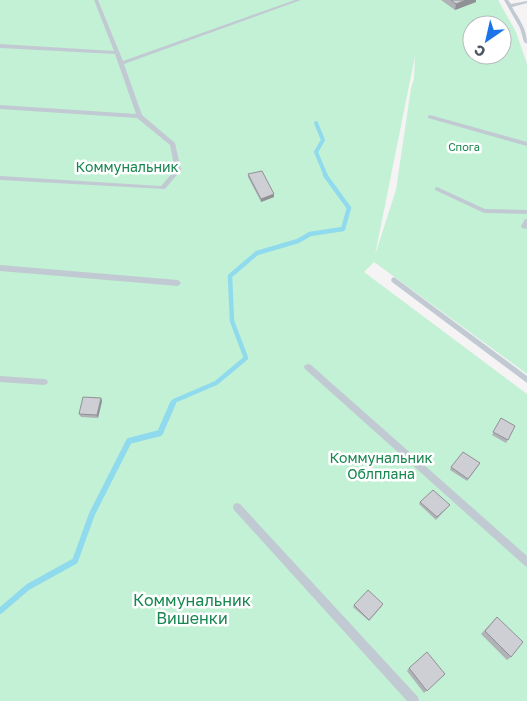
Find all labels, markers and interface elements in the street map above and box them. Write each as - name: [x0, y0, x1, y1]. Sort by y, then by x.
- north arrow: [462, 15, 512, 65]
- text: С: [471, 41, 488, 61]
- park label: Спога: [448, 140, 480, 153]
- park label: Коммунальник: [75, 158, 179, 175]
- park label: Коммунальник Облплана: [329, 449, 433, 482]
- park label: Коммунальник Вишенки: [133, 590, 251, 628]

